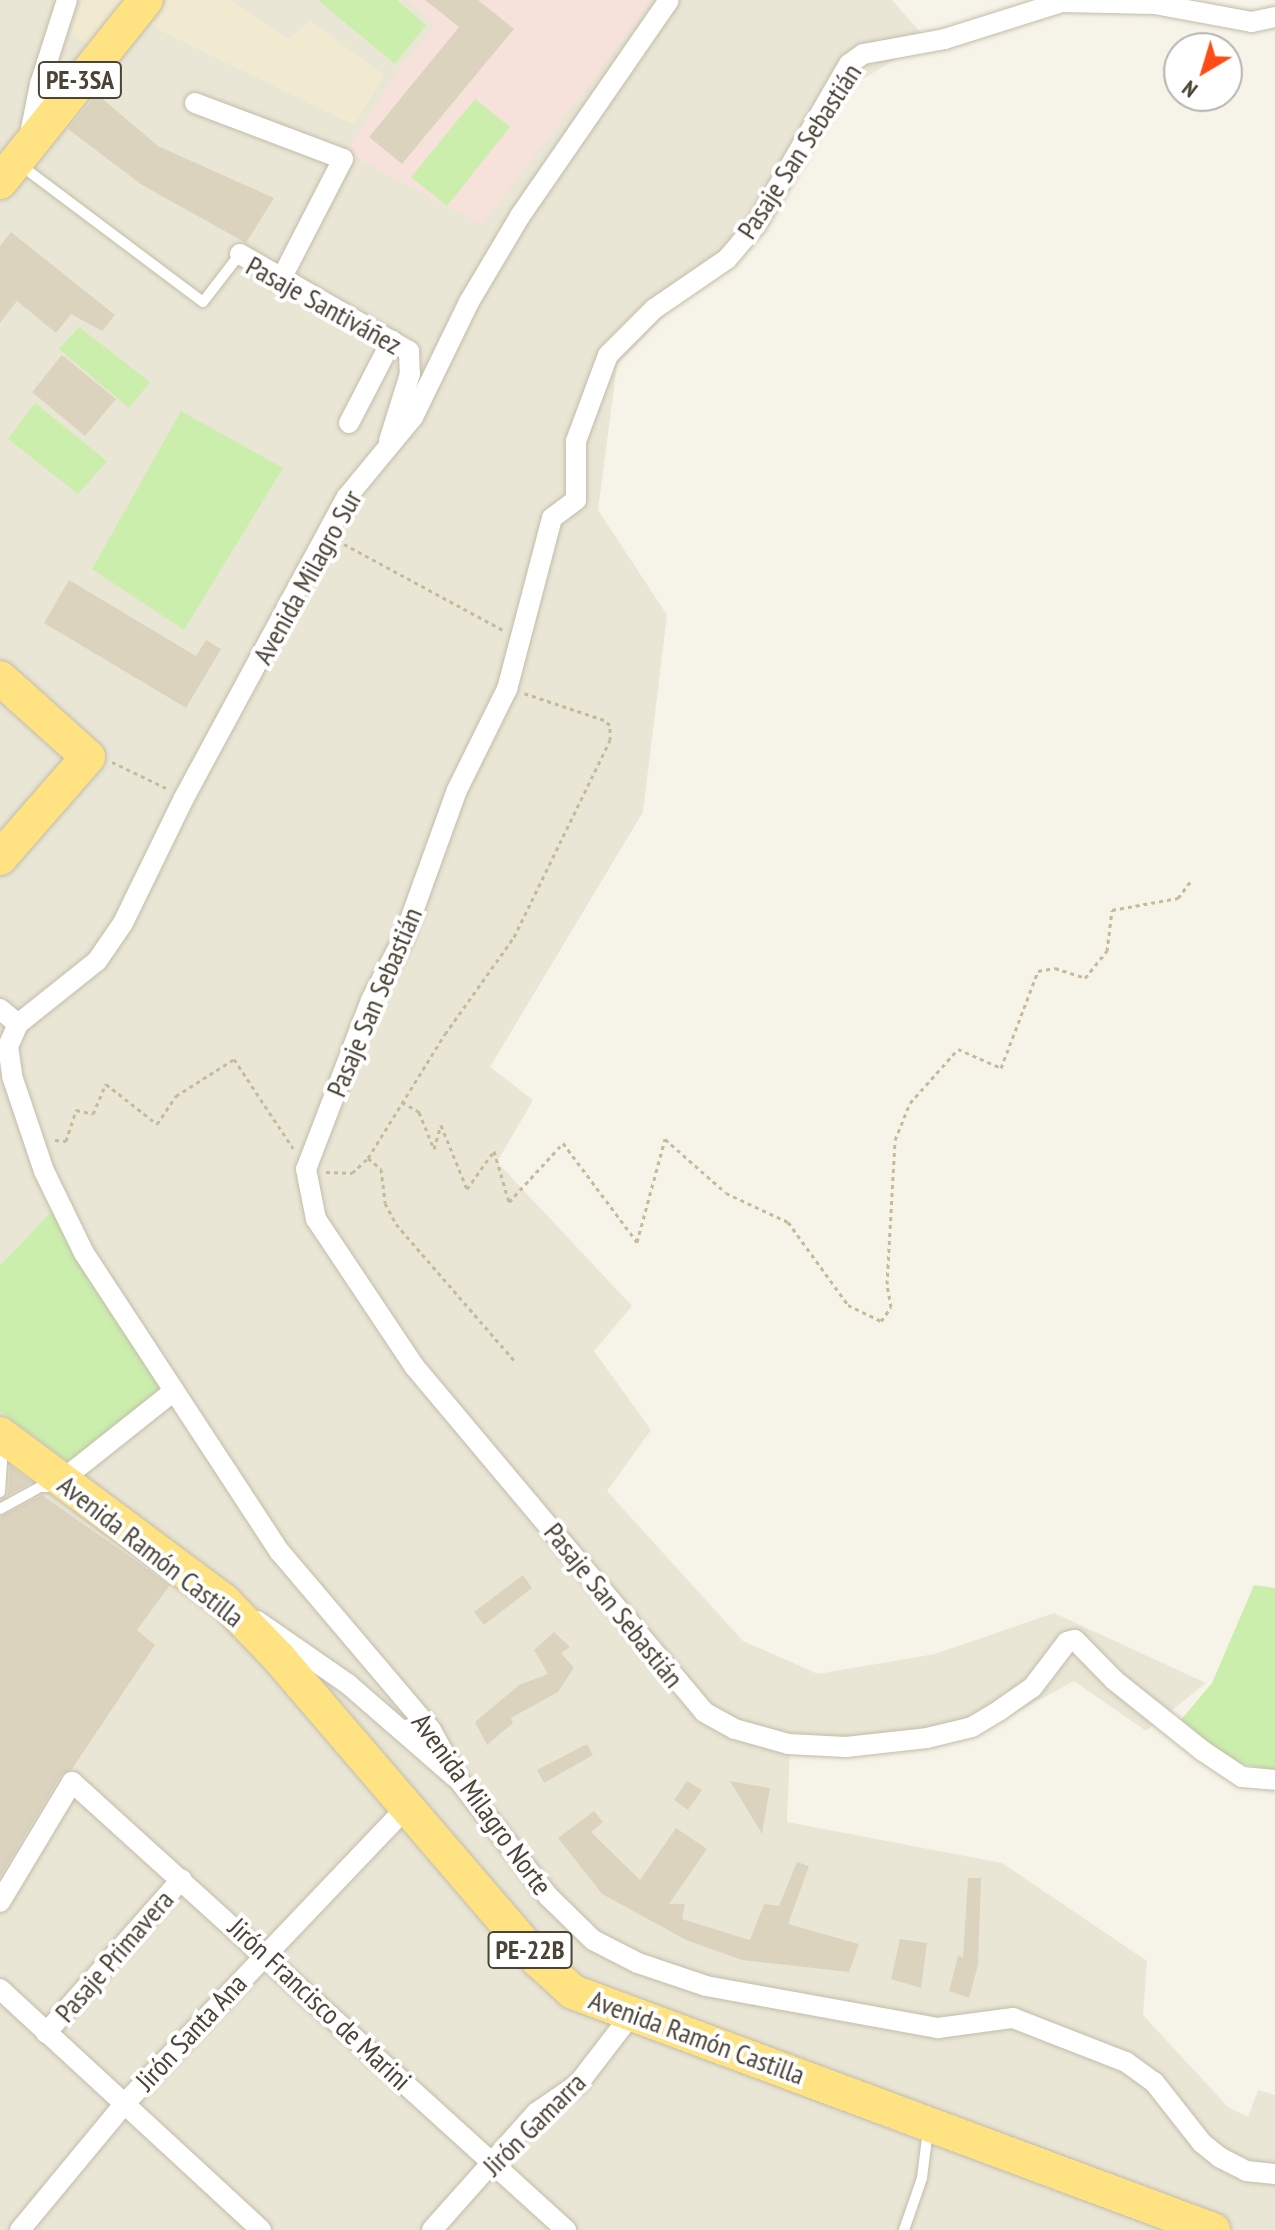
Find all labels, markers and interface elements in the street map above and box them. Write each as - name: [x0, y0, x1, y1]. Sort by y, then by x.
- north arrow: [1163, 32, 1243, 112]
- street label: Pasaje San Sebastián: [730, 57, 868, 245]
- road number: PE-3SA: [36, 58, 124, 102]
- text: N: [1176, 75, 1203, 104]
- street label: Pasaje Santiváñez: [241, 249, 407, 361]
- street label: Avenida Milagro Sur: [245, 484, 369, 670]
- street label: Pasaje San Sebastián: [319, 902, 429, 1102]
- street label: Avenida Ramón Castilla: [51, 1468, 251, 1634]
- street label: Pasaje San Sebastián: [537, 1516, 691, 1694]
- street label: Avenida Milagro Norte: [405, 1707, 559, 1901]
- street label: Pasaje Primavera: [48, 1883, 180, 2029]
- street label: Jirón Francisco de Marini: [222, 1911, 418, 2097]
- road number: PE-22B: [486, 1928, 574, 1972]
- street label: Jirón Santa Ana: [128, 1966, 254, 2098]
- street label: Avenida Ramón Castilla: [585, 1982, 809, 2092]
- street label: Jirón Gamarra: [476, 2066, 592, 2182]

